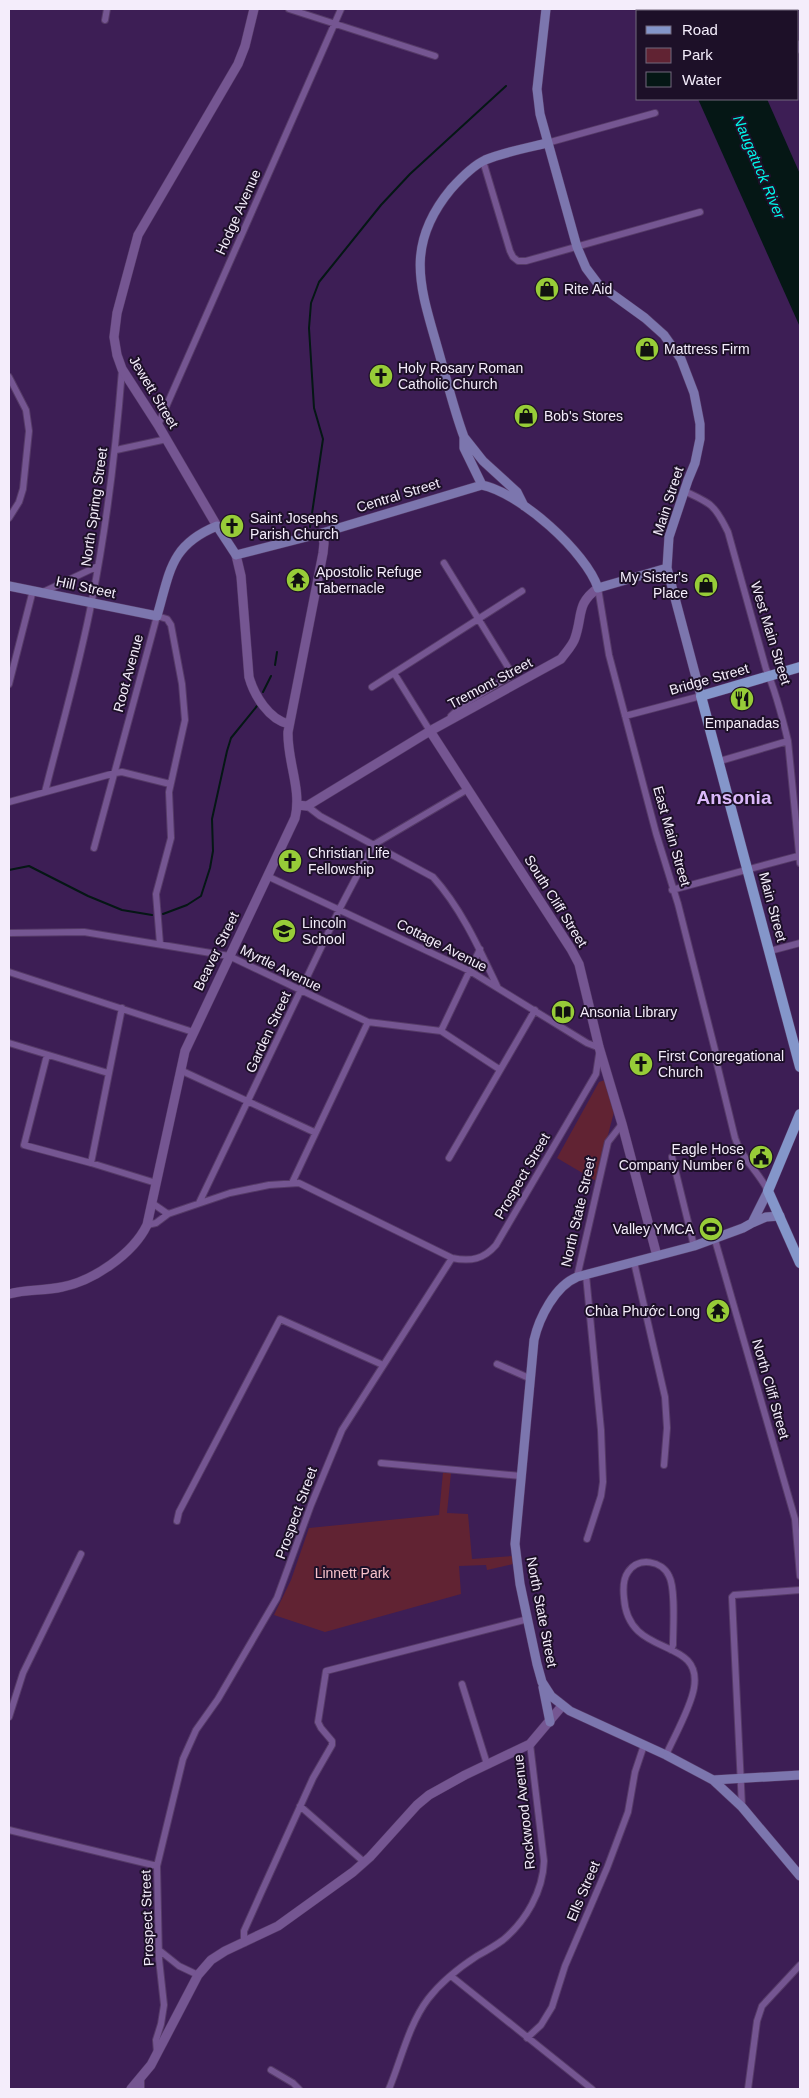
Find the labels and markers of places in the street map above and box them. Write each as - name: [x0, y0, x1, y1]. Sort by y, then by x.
- shop icon: Rite Aid: [534, 276, 560, 302]
- place label: Rite Aid: [564, 281, 612, 297]
- shop icon: Mattress Firm: [634, 336, 660, 362]
- place label: Mattress Firm: [664, 341, 750, 357]
- place label: Holy Rosary Roman Catholic Church: [398, 360, 523, 392]
- church icon: Holy Rosary Roman Catholic Church: [368, 363, 394, 389]
- shop icon: Bob's Stores: [513, 403, 539, 429]
- place label: Bob's Stores: [544, 408, 623, 424]
- place label: Saint Josephs Parish Church: [250, 510, 339, 542]
- church icon: Saint Josephs Parish Church: [219, 513, 245, 539]
- place label: Apostolic Refuge Tabernacle: [316, 564, 422, 596]
- temple icon: Apostolic Refuge Tabernacle: [285, 567, 311, 593]
- place label: My Sister's Place: [620, 569, 688, 601]
- shop icon: My Sister's Place: [693, 572, 719, 598]
- restaurant icon: Empanadas: [729, 686, 755, 712]
- place label: Empanadas: [705, 715, 779, 731]
- place label: Christian Life Fellowship: [308, 845, 390, 877]
- church icon: Christian Life Fellowship: [277, 848, 303, 874]
- place label: Lincoln School: [302, 915, 346, 947]
- school or university icon: Lincoln School: [271, 918, 297, 944]
- library icon: Ansonia Library: [550, 999, 576, 1025]
- place label: Ansonia Library: [580, 1004, 677, 1020]
- place label: First Congregational Church: [658, 1048, 784, 1080]
- church icon: First Congregational Church: [628, 1051, 654, 1077]
- place label: Eagle Hose Company Number 6: [619, 1141, 744, 1173]
- public building icon: Eagle Hose Company Number 6: [748, 1144, 774, 1170]
- sports icon: Valley YMCA: [698, 1216, 724, 1242]
- place label: Valley YMCA: [613, 1221, 695, 1237]
- temple icon: Chùa Phước Long: [705, 1298, 731, 1324]
- place label: Chùa Phước Long: [585, 1303, 700, 1319]

